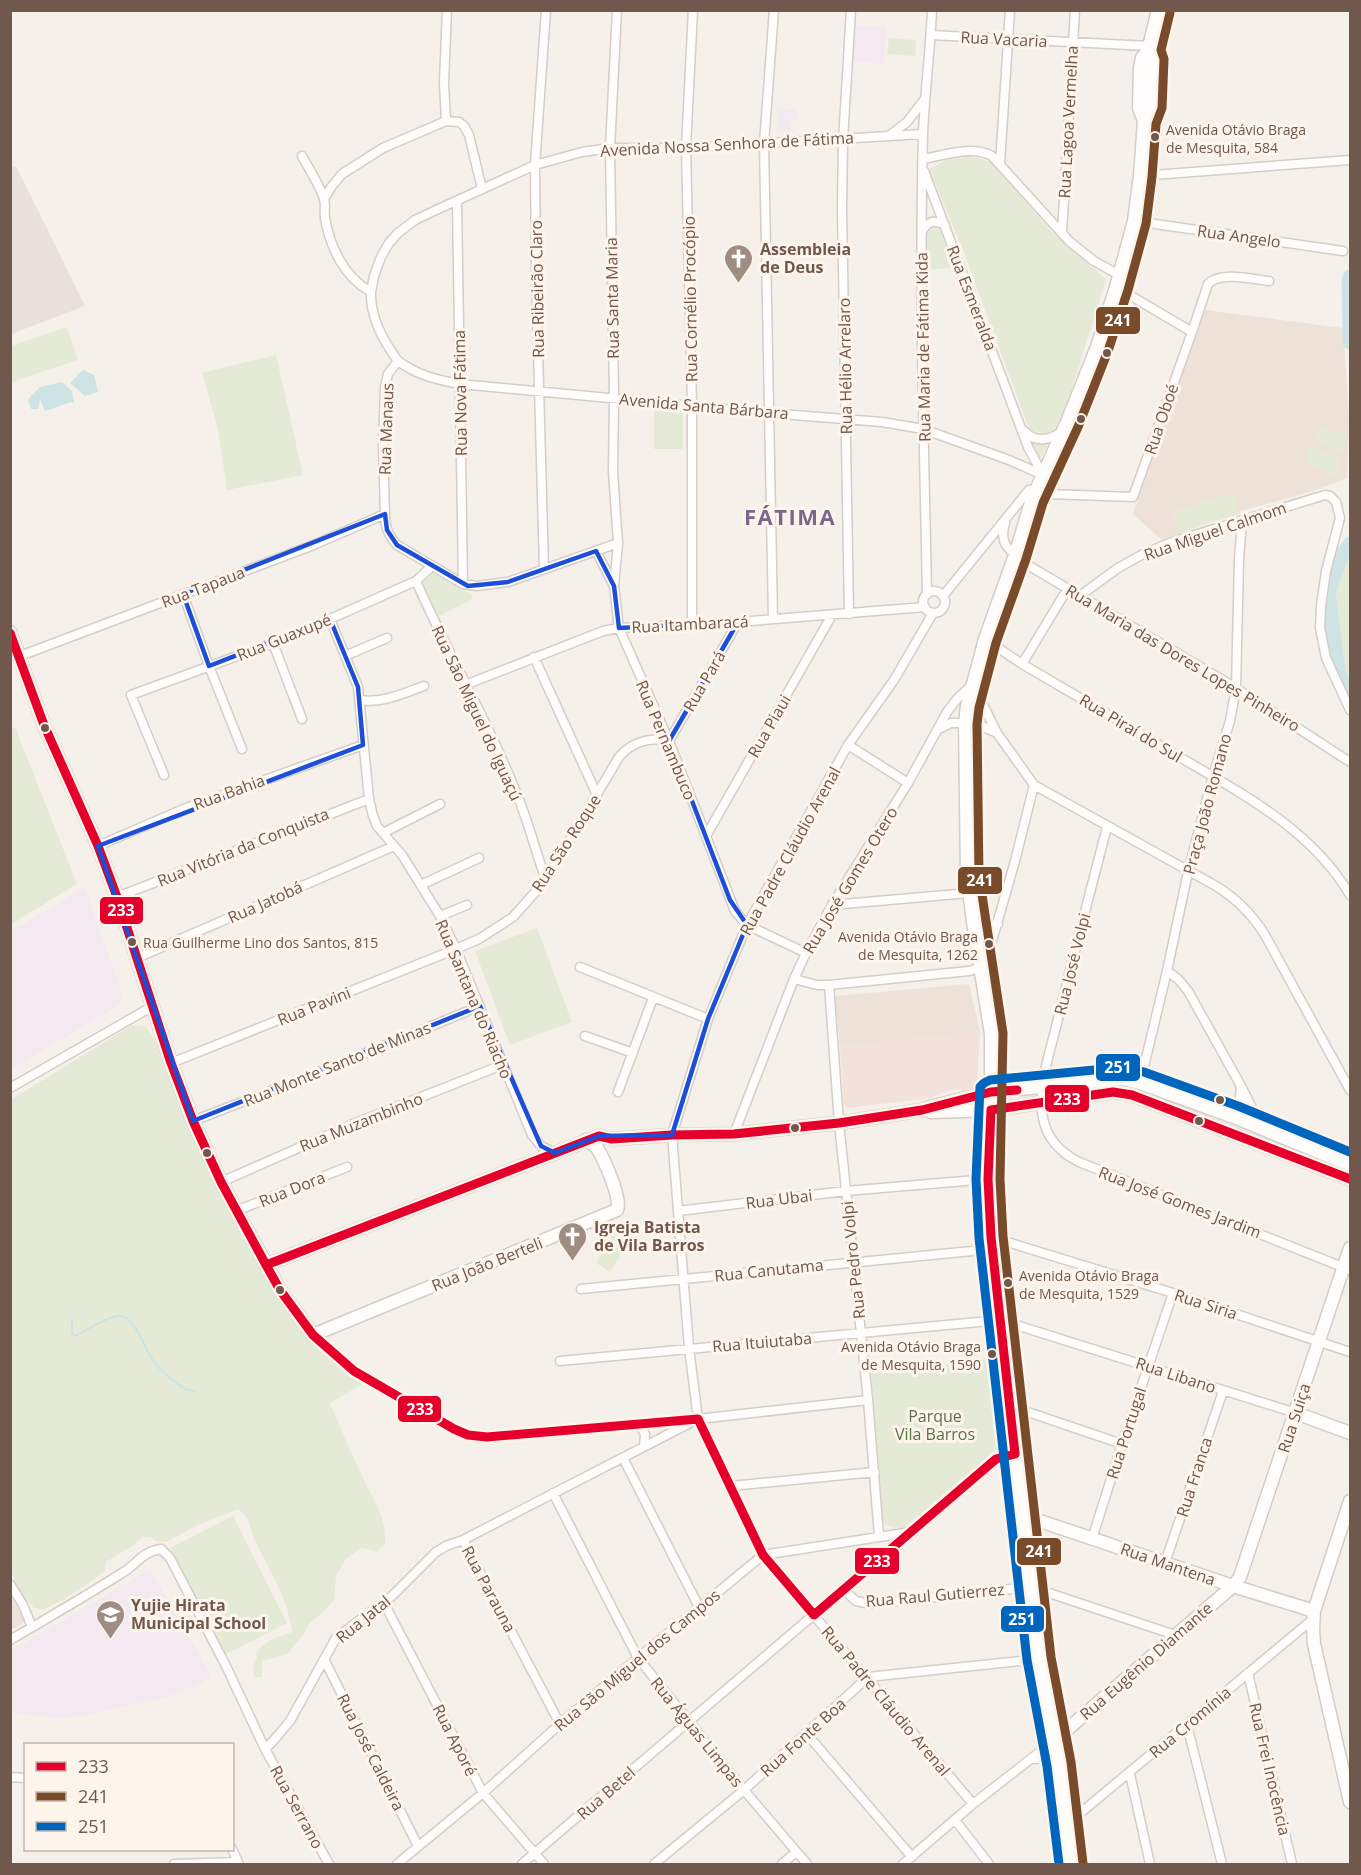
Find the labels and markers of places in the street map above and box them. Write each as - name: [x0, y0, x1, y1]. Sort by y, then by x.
- place label: Avenida Otávio Braga de Mesquita, 584: [1166, 120, 1306, 157]
- marker: Avenida Otávio Braga de Mesquita, 584: [1149, 131, 1161, 143]
- place label: Assembleia de Deus: [760, 238, 851, 278]
- church icon: Assembleia de Deus: [723, 242, 755, 284]
- unlabelled marker: [1101, 347, 1113, 359]
- unlabelled marker: [1075, 413, 1087, 425]
- unlabelled marker: [39, 722, 51, 734]
- place label: Avenida Otávio Braga de Mesquita, 1262: [838, 927, 978, 964]
- place label: Rua Guilherme Lino dos Santos, 815: [143, 933, 378, 952]
- marker: Rua Guilherme Lino dos Santos, 815: [126, 936, 138, 948]
- marker: Avenida Otávio Braga de Mesquita, 1262: [983, 938, 995, 950]
- unlabelled marker: [1214, 1094, 1226, 1106]
- unlabelled marker: [1193, 1115, 1205, 1127]
- unlabelled marker: [789, 1122, 801, 1134]
- unlabelled marker: [201, 1147, 213, 1159]
- place label: Igreja Batista de Vila Barros: [594, 1216, 705, 1256]
- church icon: Igreja Batista de Vila Barros: [557, 1220, 589, 1262]
- place label: Avenida Otávio Braga de Mesquita, 1529: [1019, 1266, 1159, 1303]
- marker: Avenida Otávio Braga de Mesquita, 1529: [1002, 1277, 1014, 1289]
- unlabelled marker: [274, 1284, 286, 1296]
- place label: Avenida Otávio Braga de Mesquita, 1590: [841, 1337, 981, 1374]
- marker: Avenida Otávio Braga de Mesquita, 1590: [986, 1348, 998, 1360]
- place label: Yujie Hirata Municipal School: [131, 1594, 266, 1634]
- school or university icon: Yujie Hirata Municipal School: [94, 1598, 126, 1640]

